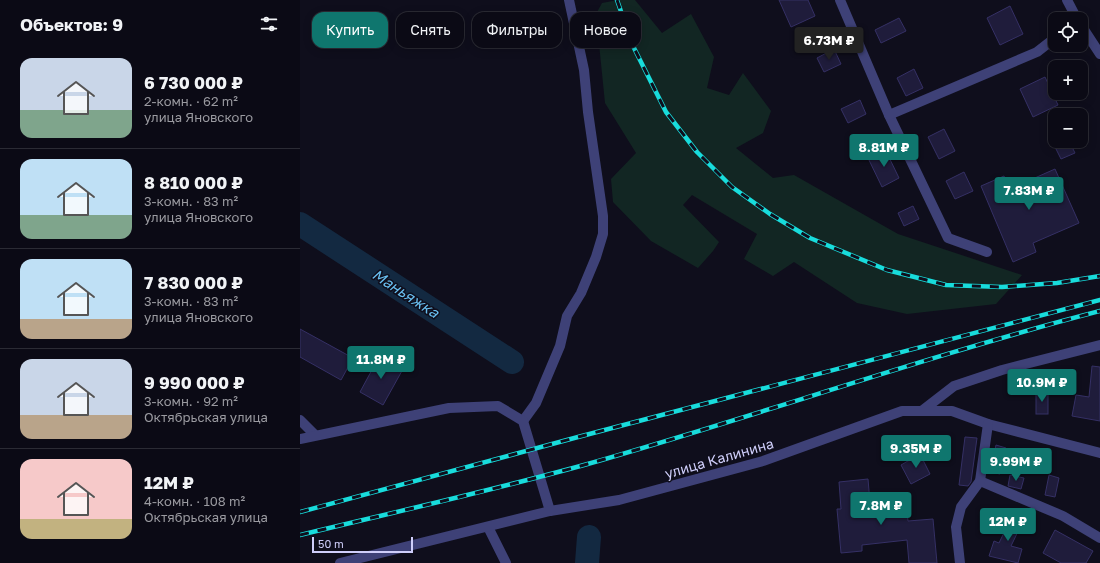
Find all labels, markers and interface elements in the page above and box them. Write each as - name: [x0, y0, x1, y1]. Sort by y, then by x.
- chip: Купить: [312, 12, 388, 48]
- chip: Снять: [396, 12, 464, 48]
- chip: Фильтры: [472, 12, 562, 48]
- chip: Новое: [570, 12, 641, 48]
- map controls: [1048, 12, 1088, 148]
- button: locate: [1048, 12, 1088, 52]
- icon: filters: [258, 13, 280, 35]
- text: Объектов: 9: [20, 14, 123, 35]
- pin: 6.73M ₽: [792, 27, 866, 61]
- text: 6.73M ₽: [803, 32, 855, 48]
- button: +: [1048, 60, 1088, 100]
- text: 6 730 000 ₽: [144, 72, 243, 93]
- icon: home: [52, 74, 100, 122]
- text: 2-комн. · 62 m²: [144, 93, 238, 109]
- button: −: [1048, 108, 1088, 148]
- text: улица Яновского: [144, 109, 253, 125]
- pin: 8.81M ₽: [847, 134, 921, 168]
- text: 8.81M ₽: [858, 139, 910, 155]
- text: 8 810 000 ₽: [144, 172, 243, 193]
- icon: home: [52, 175, 100, 223]
- pin: 7.83M ₽: [992, 177, 1066, 211]
- text: 7.83M ₽: [1003, 182, 1055, 198]
- text: 3-комн. · 83 m²: [144, 193, 238, 209]
- text: улица Яновского: [144, 209, 253, 225]
- water label: Маньяжка: [369, 265, 443, 322]
- text: 7 830 000 ₽: [144, 272, 243, 293]
- icon: home: [52, 275, 100, 323]
- text: 3-комн. · 83 m²: [144, 293, 238, 309]
- text: улица Яновского: [144, 309, 253, 325]
- pin: 11.8M ₽: [344, 346, 418, 380]
- text: 11.8M ₽: [356, 351, 406, 367]
- pin: 10.9M ₽: [1005, 369, 1079, 403]
- text: 9 990 000 ₽: [144, 372, 245, 393]
- text: 10.9M ₽: [1016, 374, 1068, 390]
- icon: home: [52, 375, 100, 423]
- text: 3-комн. · 92 m²: [144, 393, 238, 409]
- text: Октябрьская улица: [144, 409, 268, 425]
- street label: улица Калинина: [663, 434, 775, 482]
- pin: 9.35M ₽: [879, 435, 953, 469]
- text: 9.35M ₽: [890, 440, 942, 456]
- pin: 9.99M ₽: [979, 448, 1053, 482]
- text: 9.99M ₽: [990, 453, 1042, 469]
- text: 12M ₽: [144, 472, 194, 493]
- icon: home: [52, 475, 100, 523]
- pin: 7.8M ₽: [848, 492, 914, 526]
- text: 4-комн. · 108 m²: [144, 493, 245, 509]
- text: 7.8M ₽: [859, 497, 903, 513]
- pin: 12M ₽: [980, 508, 1036, 542]
- text: Октябрьская улица: [144, 509, 268, 525]
- text: 12M ₽: [989, 513, 1027, 529]
- scale bar: [312, 535, 413, 554]
- text: 50 m: [318, 537, 344, 550]

